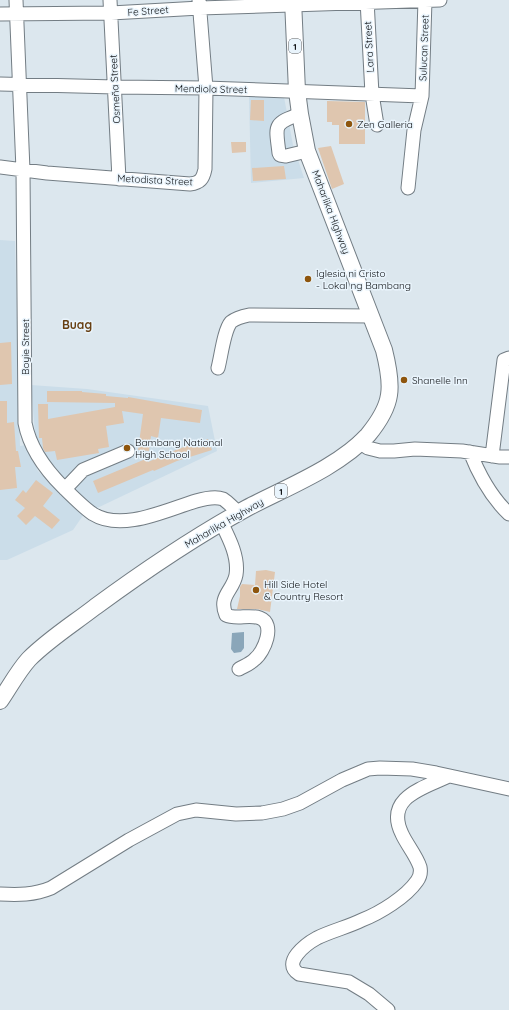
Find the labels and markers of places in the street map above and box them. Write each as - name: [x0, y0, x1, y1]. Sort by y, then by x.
- place label: Zen Galleria: [357, 118, 413, 131]
- marker: Zen Galleria: [344, 119, 354, 129]
- place label: Iglesia ni Cristo - Lokal ng Bambang: [316, 267, 411, 292]
- marker: Iglesia ni Cristo - Lokal ng Bambang: [303, 274, 313, 284]
- place label: Shanelle Inn: [412, 374, 468, 387]
- marker: Shanelle Inn: [399, 375, 409, 385]
- place label: Bambang National High School: [135, 436, 223, 461]
- marker: Bambang National High School: [122, 443, 132, 453]
- place label: Hill Side Hotel & Country Resort: [264, 578, 344, 603]
- marker: Hill Side Hotel & Country Resort: [251, 585, 261, 595]

